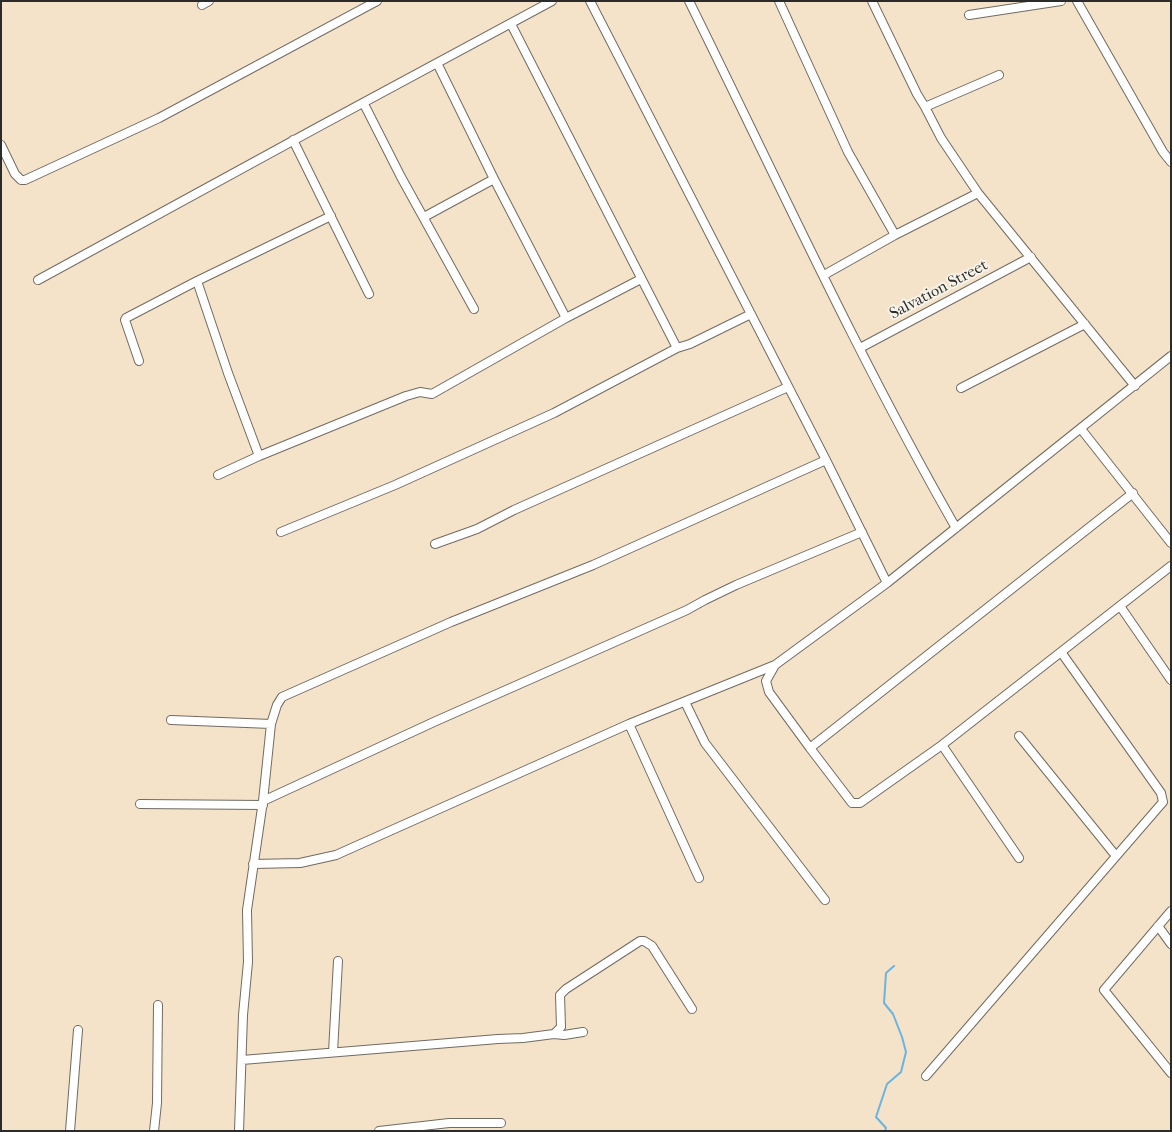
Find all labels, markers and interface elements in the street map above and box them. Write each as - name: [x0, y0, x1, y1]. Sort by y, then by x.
- street label: Salvation Street: [887, 256, 991, 324]

